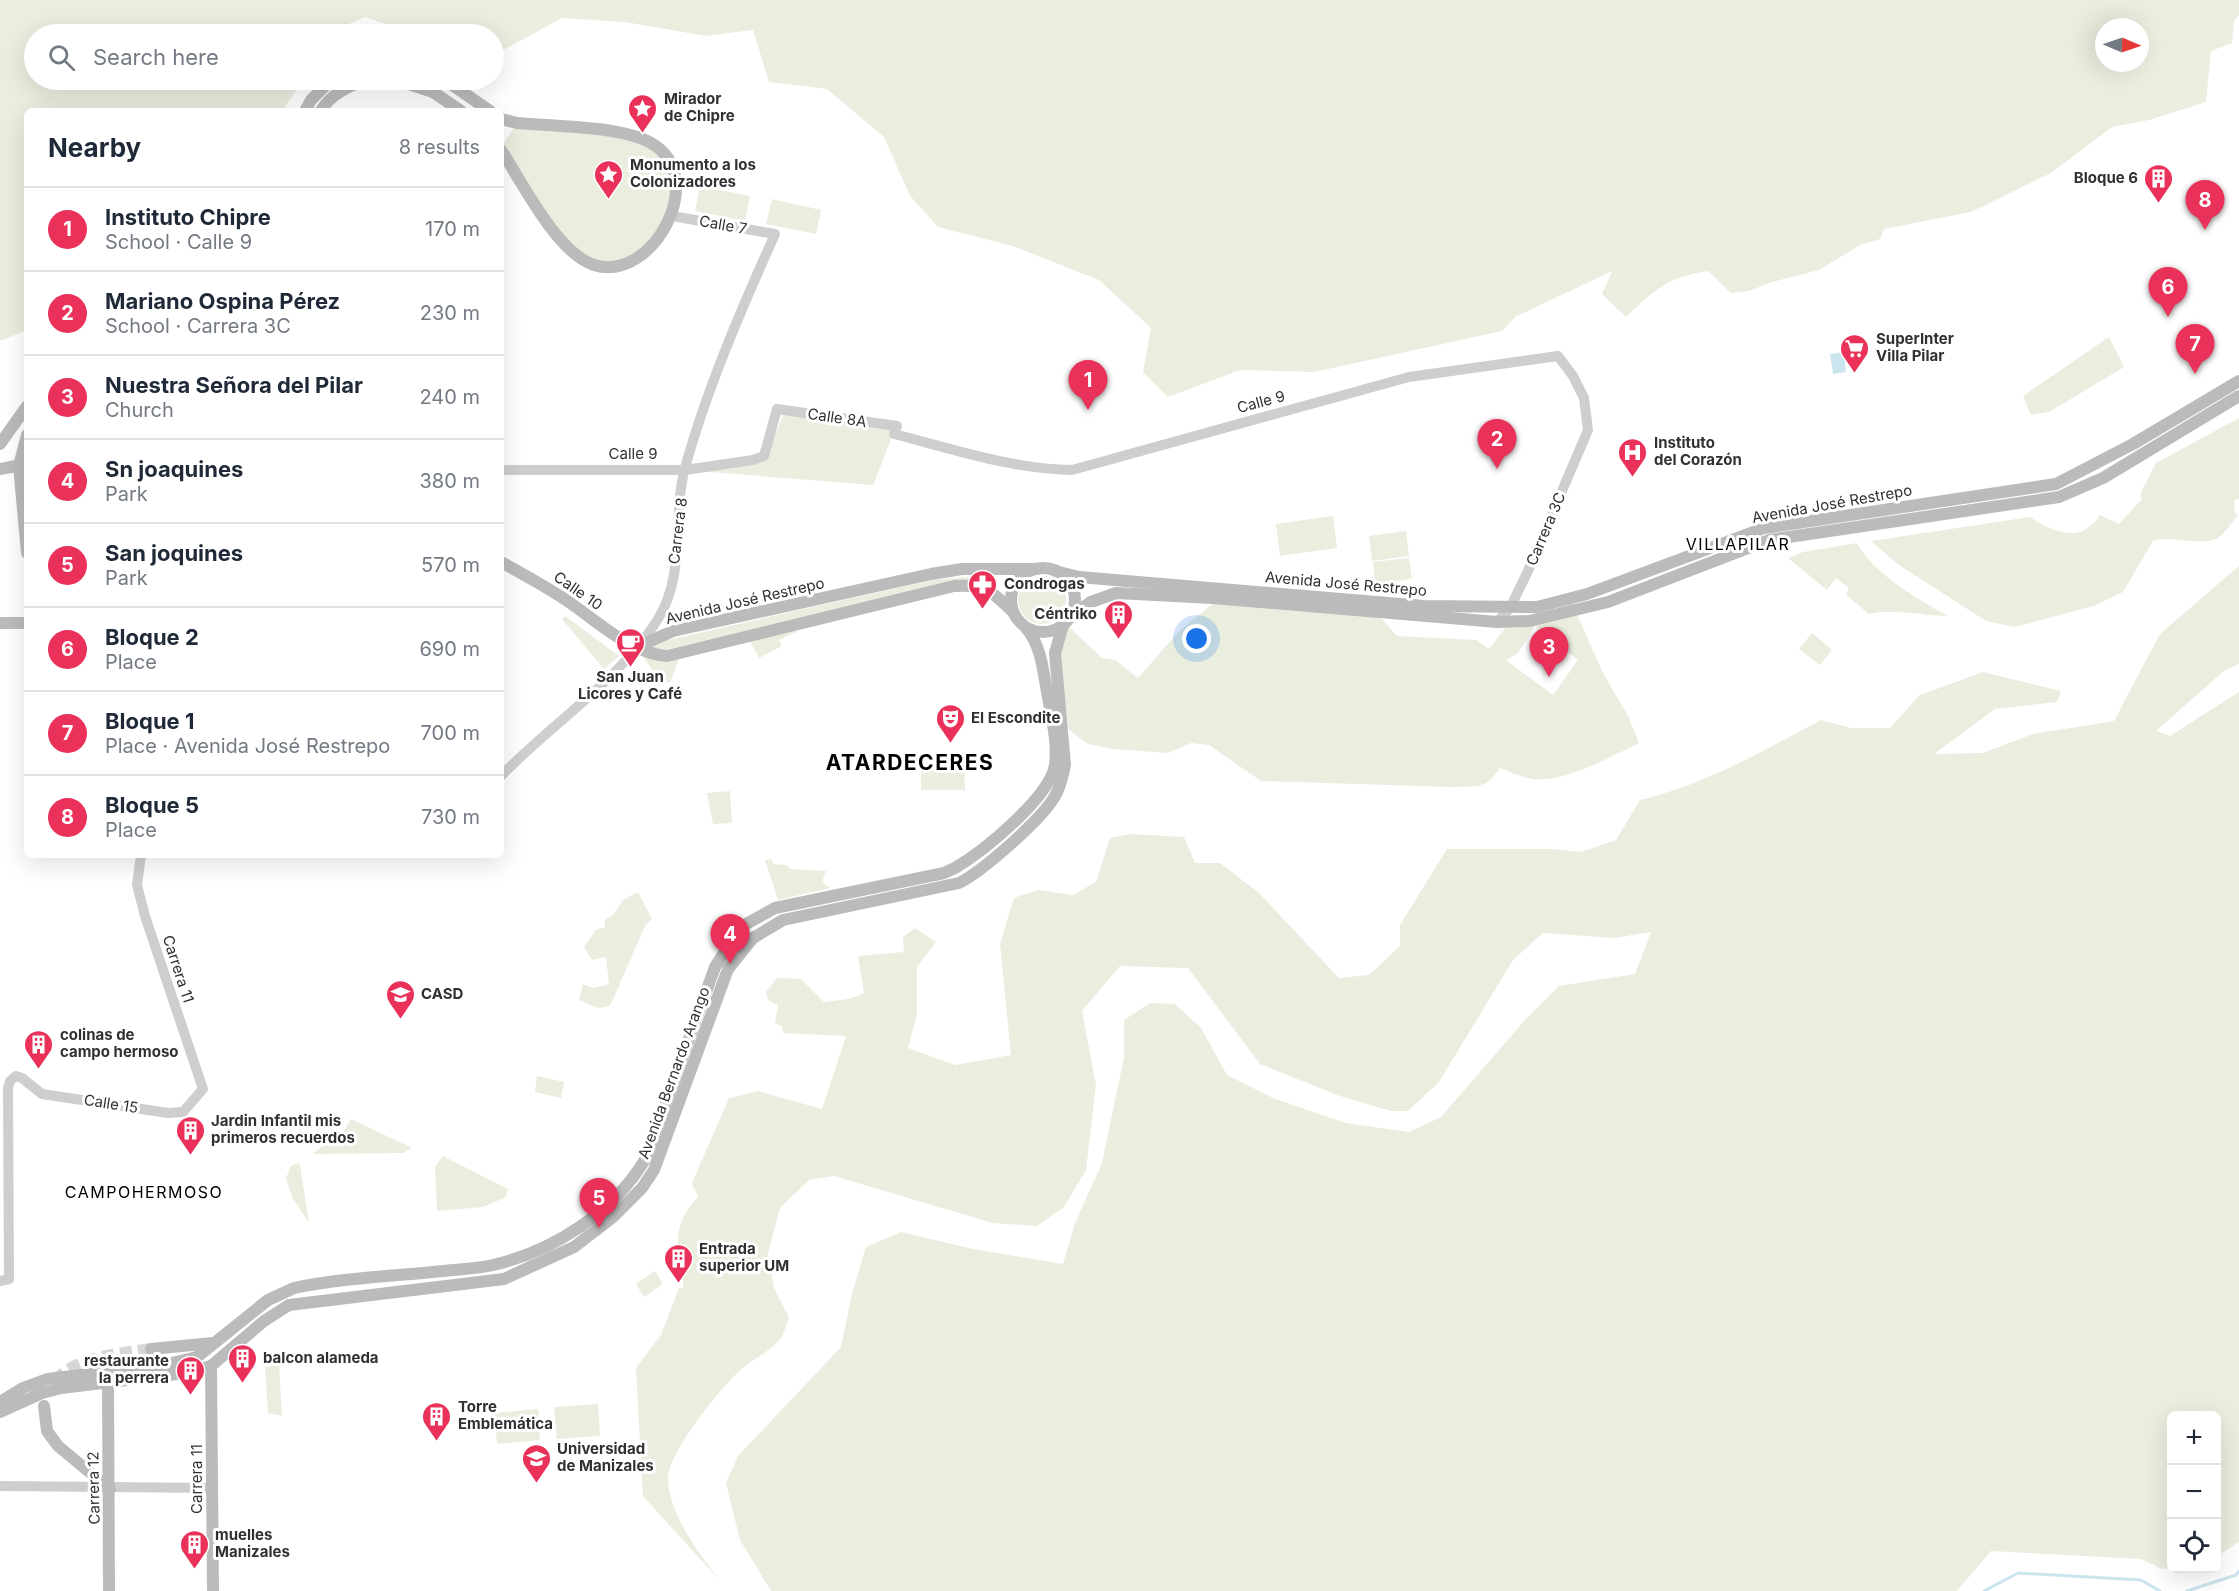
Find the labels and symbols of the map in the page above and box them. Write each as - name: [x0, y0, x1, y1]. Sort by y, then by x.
- north arrow: [2095, 18, 2149, 72]
- place label: Mirador de Chipre: [664, 89, 735, 125]
- place icon: Mirador de Chipre: [627, 92, 659, 134]
- place label: Monumento a los Colonizadores: [630, 155, 756, 191]
- place icon: Monumento a los Colonizadores: [593, 158, 625, 200]
- building icon: Bloque 6: [2143, 162, 2175, 204]
- place label: Bloque 6: [2074, 168, 2138, 187]
- pin: 8: [2186, 180, 2224, 230]
- street label: Calle 7: [698, 211, 748, 238]
- pin: 6: [2148, 268, 2188, 317]
- pin: 7: [2176, 324, 2214, 374]
- place label: SuperInter Villa Pilar: [1876, 329, 1954, 365]
- supermarket icon: SuperInter Villa Pilar: [1839, 332, 1871, 374]
- pin: 1: [1068, 360, 1108, 410]
- street label: Calle 9: [1235, 386, 1287, 417]
- street label: Calle 8A: [806, 404, 868, 431]
- pin: 2: [1478, 420, 1516, 469]
- place label: Instituto del Corazón: [1654, 433, 1742, 469]
- hospital icon: Instituto del Corazón: [1617, 436, 1649, 478]
- street label: Calle 9: [609, 444, 657, 463]
- street label: Avenida José Restrepo: [1750, 480, 1913, 527]
- street label: Carrera 3C: [1522, 489, 1570, 568]
- street label: Carrera 8: [664, 497, 691, 565]
- district label: VILLAPILAR: [1686, 534, 1790, 554]
- street label: Calle 10: [550, 567, 606, 614]
- street label: Avenida José Restrepo: [1264, 567, 1428, 600]
- pharmacy icon: Condrogas: [967, 568, 999, 610]
- street label: Avenida José Restrepo: [664, 573, 826, 628]
- place label: Condrogas: [1004, 574, 1085, 593]
- building icon: Céntriko: [1102, 598, 1134, 640]
- place label: Céntriko: [1034, 604, 1097, 623]
- your location: [1182, 624, 1211, 653]
- cafe icon: San Juan Licores y Café: [614, 626, 646, 668]
- pin: 3: [1530, 628, 1568, 677]
- place label: San Juan Licores y Café: [578, 667, 682, 703]
- theatre icon: El Escondite: [934, 702, 966, 744]
- place label: El Escondite: [971, 708, 1060, 727]
- district label: ATARDECERES: [826, 750, 994, 775]
- pin: 4: [710, 914, 750, 964]
- street label: Carrera 11: [159, 933, 198, 1005]
- school or university icon: CASD: [384, 978, 416, 1020]
- place label: CASD: [421, 984, 463, 1003]
- street label: Avenida Bernardo Arango: [634, 984, 714, 1161]
- place label: colinas de campo hermoso: [60, 1025, 179, 1061]
- building icon: colinas de campo hermoso: [23, 1028, 55, 1070]
- street label: Calle 15: [83, 1090, 140, 1117]
- place label: Jardin Infantil mis primeros recuerdos: [211, 1111, 355, 1147]
- building icon: Jardin Infantil mis primeros recuerdos: [174, 1114, 206, 1156]
- pin: 5: [580, 1178, 618, 1228]
- district label: CAMPOHERMOSO: [65, 1182, 223, 1202]
- place label: Entrada superior UM: [699, 1239, 789, 1275]
- building icon: Entrada superior UM: [662, 1242, 694, 1284]
- building icon: balcon alameda: [226, 1342, 258, 1384]
- place label: balcon alameda: [263, 1348, 379, 1367]
- place label: restaurante la perrera: [84, 1351, 169, 1387]
- building icon: restaurante la perrera: [174, 1354, 206, 1396]
- place label: Torre Emblemática: [458, 1397, 553, 1433]
- building icon: Torre Emblemática: [421, 1400, 453, 1442]
- place label: Universidad de Manizales: [557, 1439, 654, 1475]
- school or university icon: Universidad de Manizales: [520, 1442, 552, 1484]
- street label: Carrera 11: [187, 1444, 206, 1514]
- street label: Carrera 12: [83, 1451, 104, 1525]
- place label: muelles Manizales: [215, 1525, 290, 1561]
- building icon: muelles Manizales: [178, 1528, 210, 1570]

